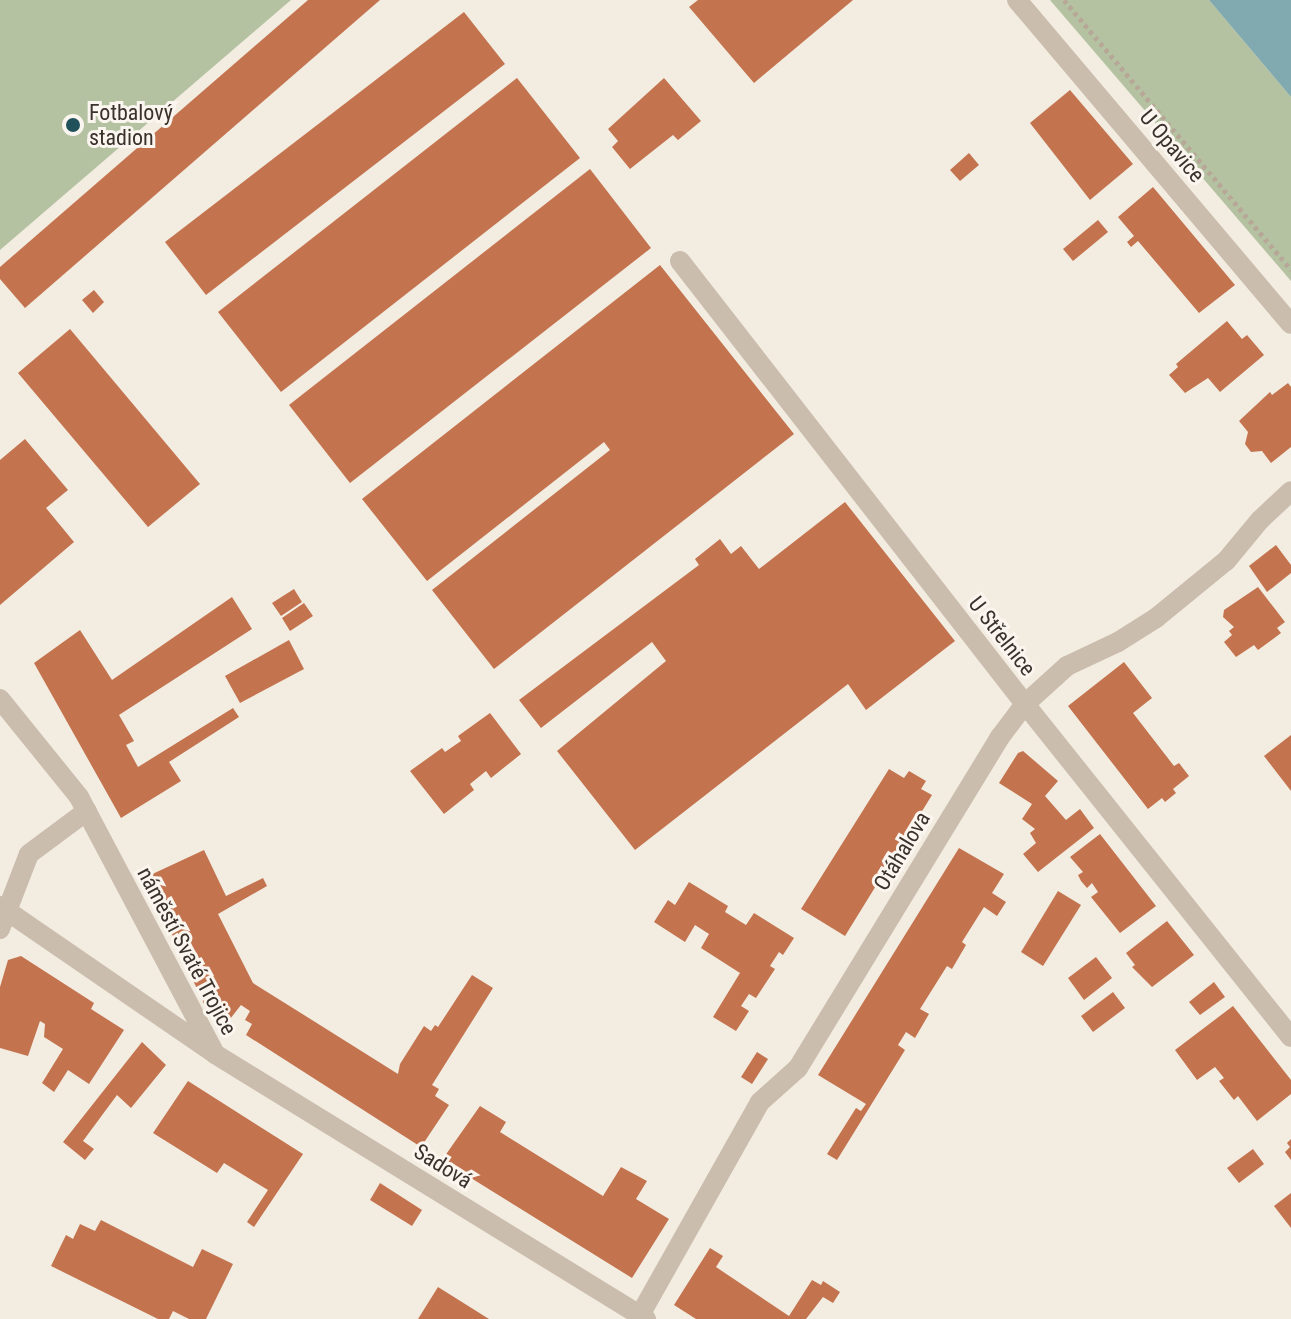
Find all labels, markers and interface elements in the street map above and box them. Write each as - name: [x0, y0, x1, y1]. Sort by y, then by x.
- place label: Fotbalový stadion: [89, 99, 173, 150]
- street label: U Opavice: [1134, 104, 1210, 188]
- marker: Fotbalový stadion: [64, 116, 82, 134]
- street label: U Střelnice: [963, 591, 1041, 681]
- street label: Otáhalova: [868, 807, 936, 895]
- street label: náměstí Svaté Trojice: [132, 862, 242, 1040]
- street label: Sadová: [409, 1138, 477, 1194]

